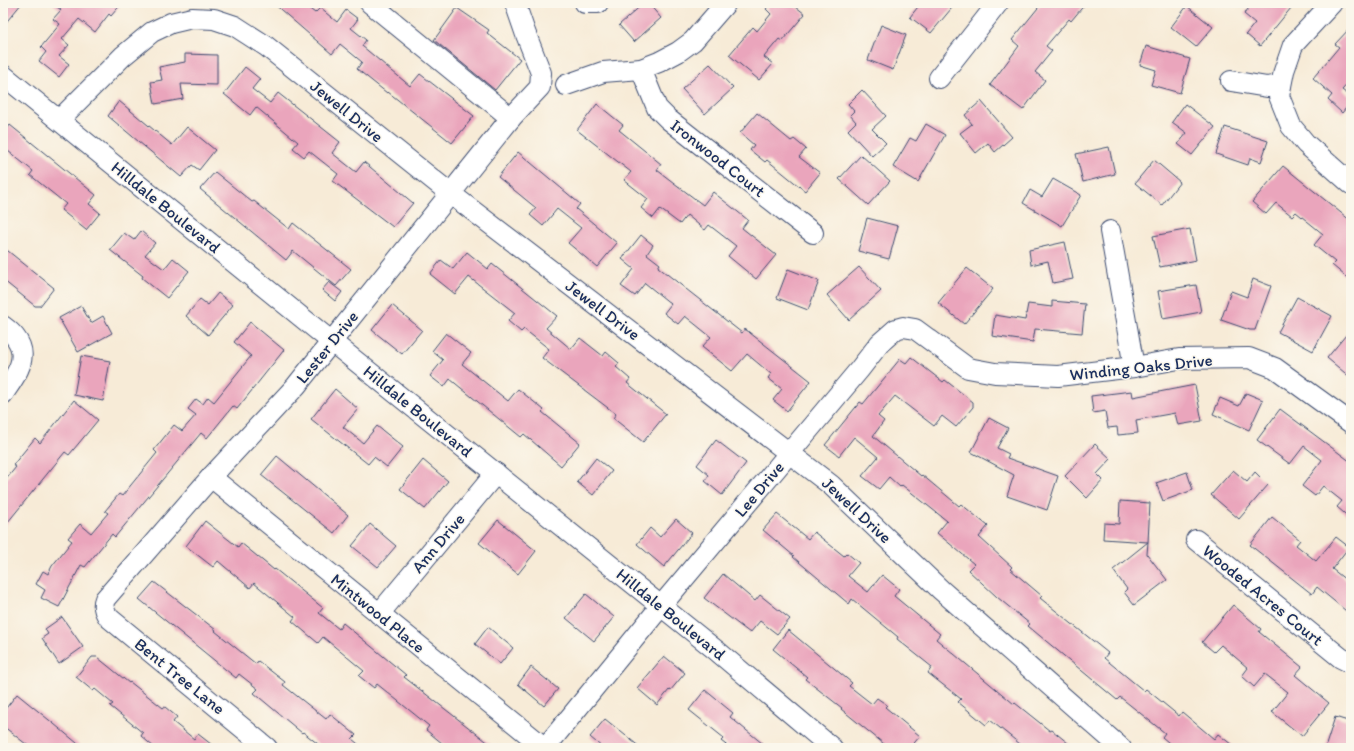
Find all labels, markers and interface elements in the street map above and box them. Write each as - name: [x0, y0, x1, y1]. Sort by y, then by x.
- street label: Jewell Drive: [307, 76, 387, 146]
- street label: Ironwood Court: [667, 115, 769, 201]
- street label: Hilldale Boulevard: [107, 157, 225, 257]
- street label: Jewell Drive: [562, 276, 644, 344]
- street label: Lester Drive: [292, 307, 362, 387]
- street label: Winding Oaks Drive: [1068, 350, 1214, 384]
- street label: Hilldale Boulevard: [359, 361, 477, 461]
- street label: Lee Drive: [730, 457, 788, 521]
- street label: Jewell Drive: [818, 473, 896, 547]
- street label: Ann Drive: [407, 509, 469, 577]
- street label: Wooded Acres Court: [1199, 540, 1327, 650]
- street label: Hilldale Boulevard: [612, 564, 730, 664]
- street label: Mintwood Place: [327, 569, 429, 657]
- street label: Bent Tree Lane: [131, 633, 229, 719]

